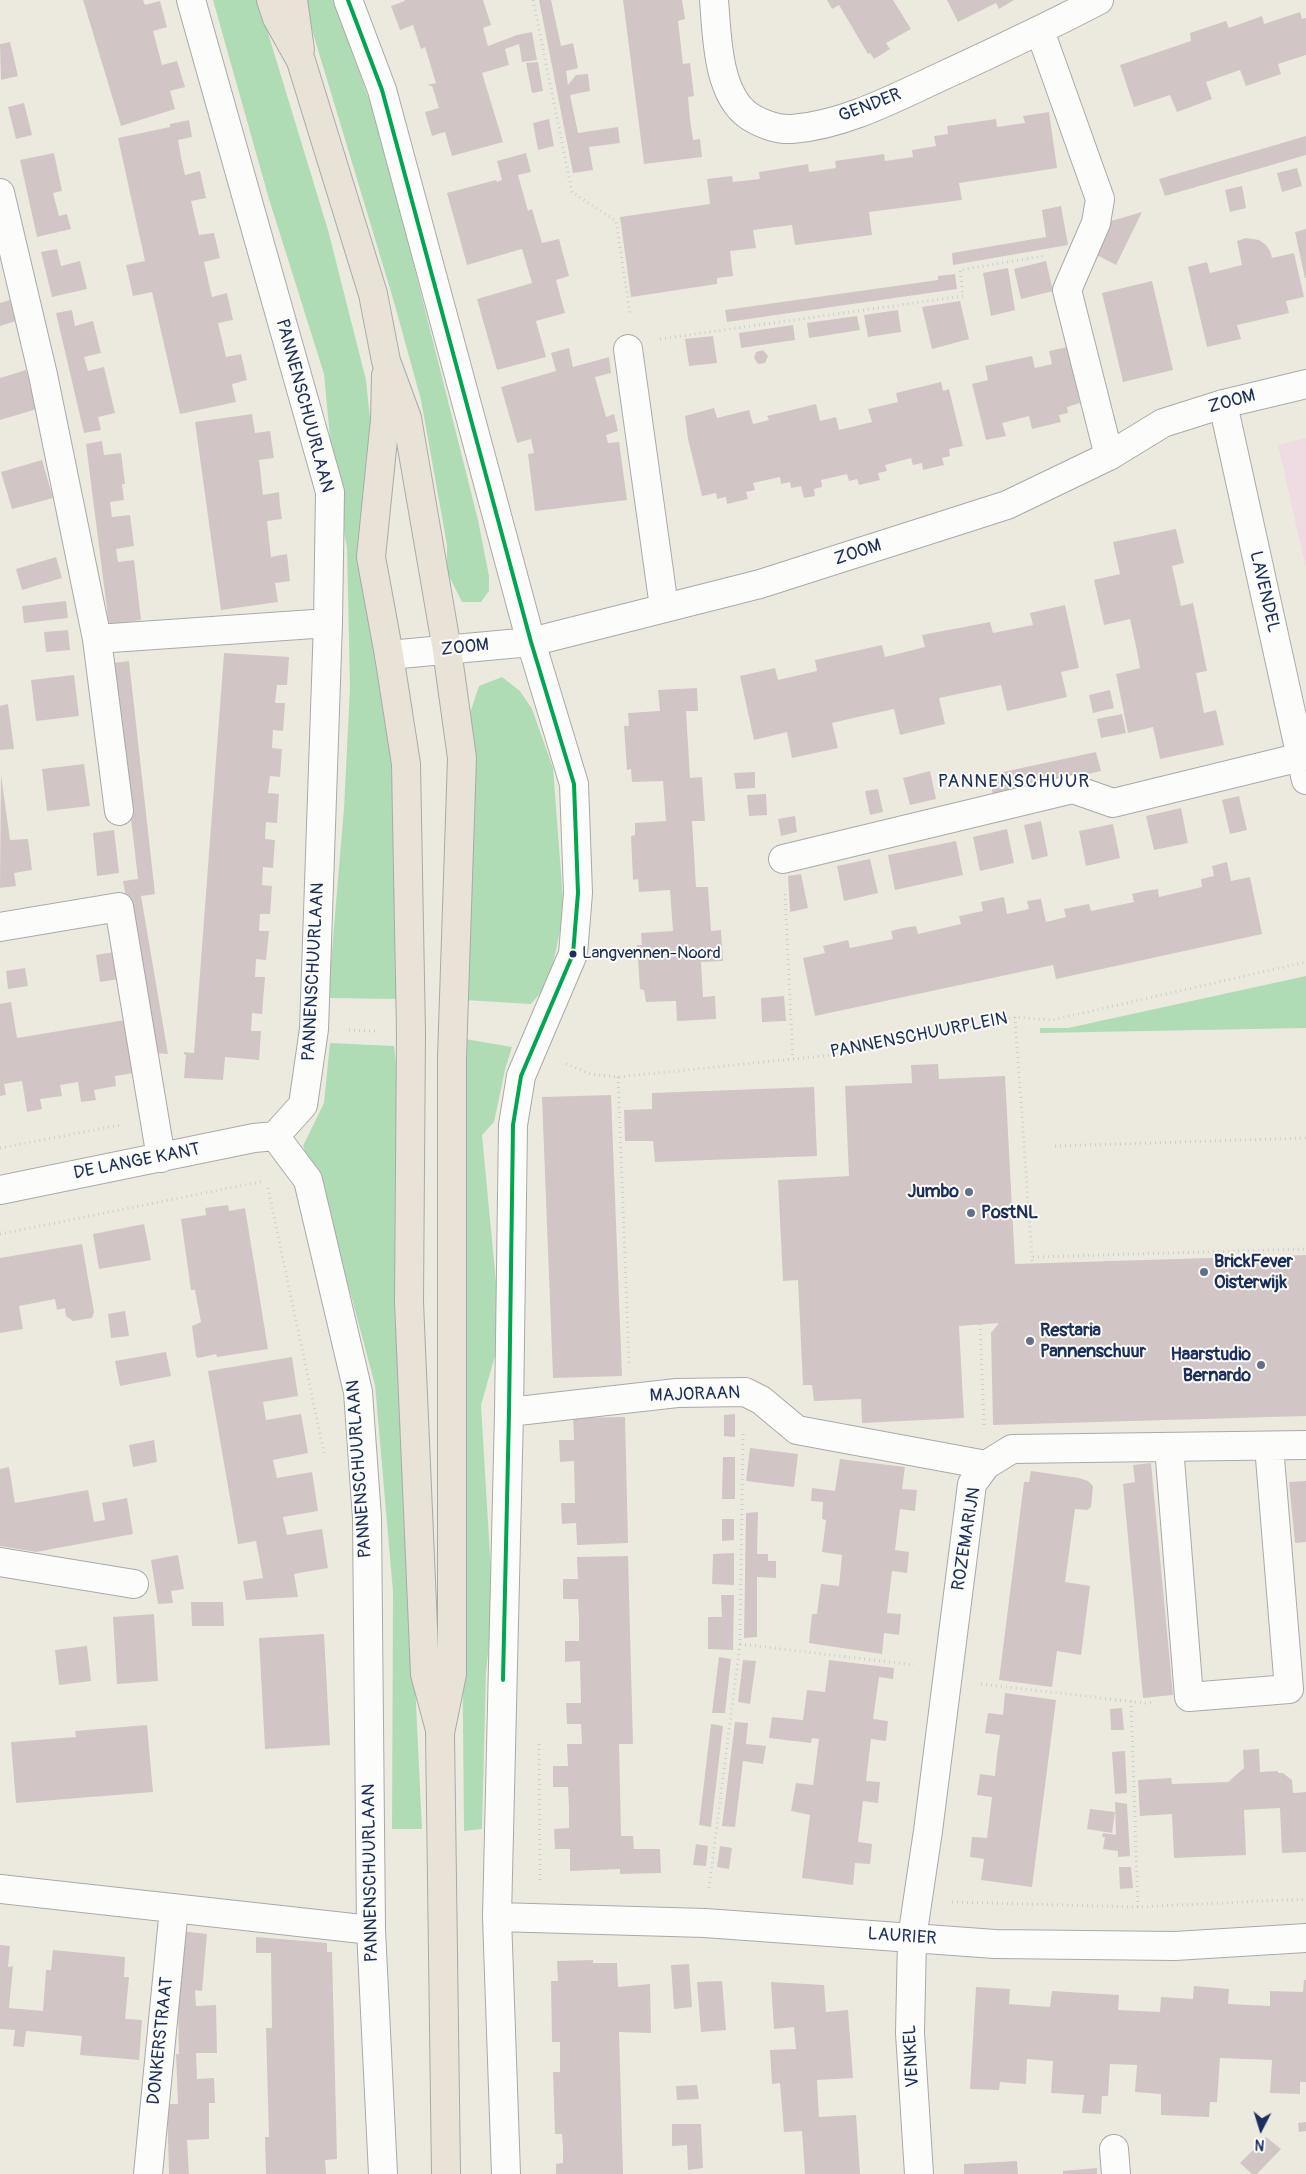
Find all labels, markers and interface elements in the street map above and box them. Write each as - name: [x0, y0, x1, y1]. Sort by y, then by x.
- street label: GENDER: [836, 84, 904, 128]
- street label: PANNENSCHUURLAAN: [270, 317, 338, 495]
- street label: ZOOM: [1206, 385, 1258, 419]
- street label: ZOOM: [832, 535, 884, 571]
- street label: LAVENDEL: [1244, 549, 1284, 635]
- street label: ZOOM: [440, 635, 490, 661]
- district label: PANNENSCHUUR: [936, 771, 1092, 793]
- street label: PANNENSCHUURLAAN: [299, 882, 329, 1062]
- place label: Langvennen-Noord: [582, 944, 721, 964]
- marker: Langvennen-Noord: [568, 949, 578, 959]
- street label: PANNENSCHUURPLEIN: [829, 1008, 1009, 1064]
- street label: DE LANGE KANT: [72, 1139, 202, 1185]
- place label: Jumbo: [907, 1181, 959, 1203]
- marker: Jumbo: [963, 1186, 975, 1198]
- place label: PostNL: [981, 1202, 1038, 1224]
- marker: PostNL: [965, 1207, 977, 1219]
- place label: BrickFever Oisterwijk: [1214, 1251, 1293, 1294]
- marker: BrickFever Oisterwijk: [1198, 1266, 1210, 1278]
- place label: Restaria Pannenschuur: [1040, 1320, 1146, 1362]
- marker: Restaria Pannenschuur: [1024, 1335, 1036, 1347]
- place label: Haarstudio Bernardo: [1170, 1344, 1251, 1386]
- marker: Haarstudio Bernardo: [1255, 1359, 1267, 1371]
- street label: PANNENSCHUURLAAN: [343, 1379, 377, 1559]
- street label: MAJORAAN: [649, 1383, 741, 1407]
- street label: ROZEMARIJN: [948, 1486, 986, 1592]
- street label: PANNENSCHUURLAAN: [359, 1783, 383, 1963]
- street label: LAURIER: [867, 1924, 937, 1950]
- street label: DONKERSTRAAT: [144, 1976, 178, 2106]
- street label: VENKEL: [900, 2024, 924, 2088]
- north arrow: [1236, 2104, 1286, 2154]
- text: N: [1254, 2136, 1265, 2153]

